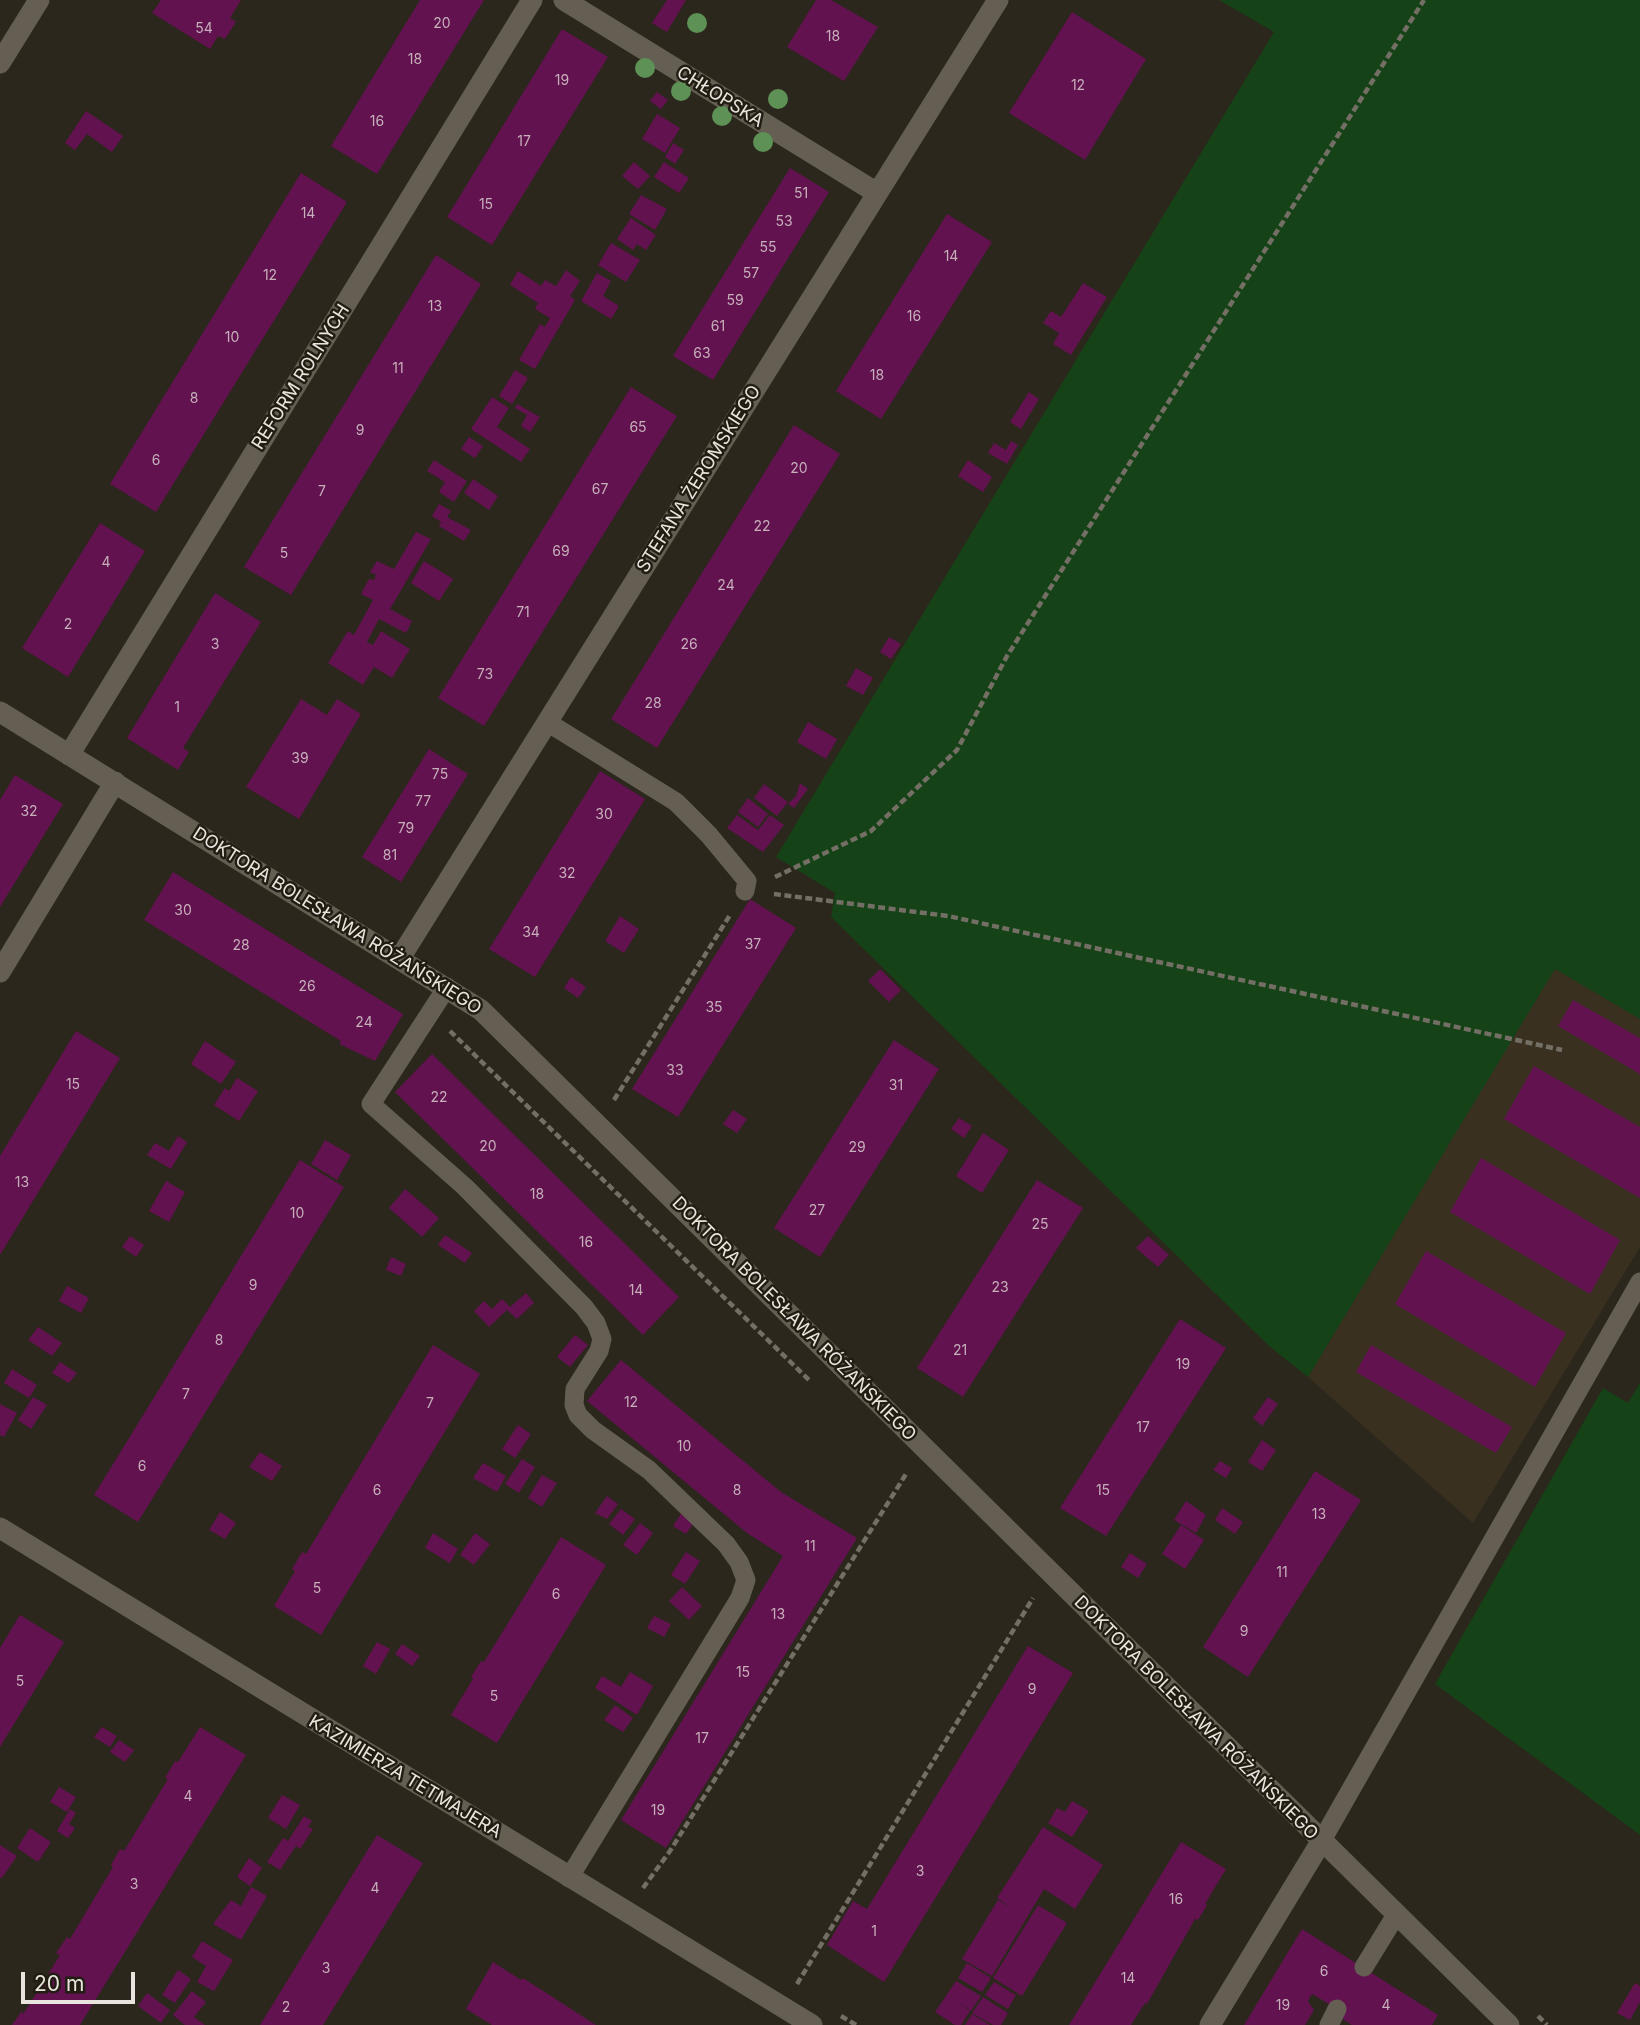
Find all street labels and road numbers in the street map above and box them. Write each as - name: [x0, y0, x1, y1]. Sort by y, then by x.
- street label: CHŁOPSKA: [673, 62, 767, 132]
- street label: REFORM ROLNYCH: [248, 300, 354, 454]
- street label: STEFANA ŻEROMSKIEGO: [632, 381, 766, 577]
- street label: DOKTORA BOLESŁAWA RÓŻAŃSKIEGO: [189, 823, 485, 1019]
- street label: DOKTORA BOLESŁAWA RÓŻAŃSKIEGO: [667, 1192, 921, 1446]
- street label: DOKTORA BOLESŁAWA RÓŻAŃSKIEGO: [1069, 1591, 1323, 1845]
- street label: KAZIMIERZA TETMAJERA: [305, 1711, 505, 1843]

